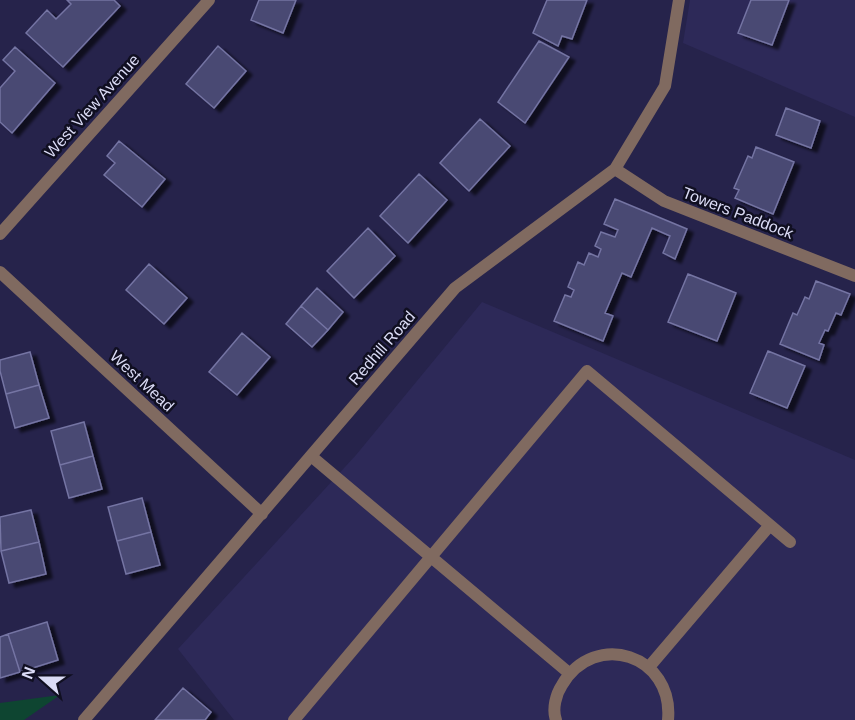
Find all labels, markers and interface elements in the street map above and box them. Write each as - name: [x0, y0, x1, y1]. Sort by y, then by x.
- street label: West View Avenue: [41, 51, 143, 161]
- street label: Towers Paddock: [680, 184, 797, 242]
- street label: Redhill Road: [346, 308, 418, 388]
- street label: West Mead: [107, 347, 177, 415]
- north arrow: [12, 648, 72, 708]
- text: N: [18, 664, 38, 681]

